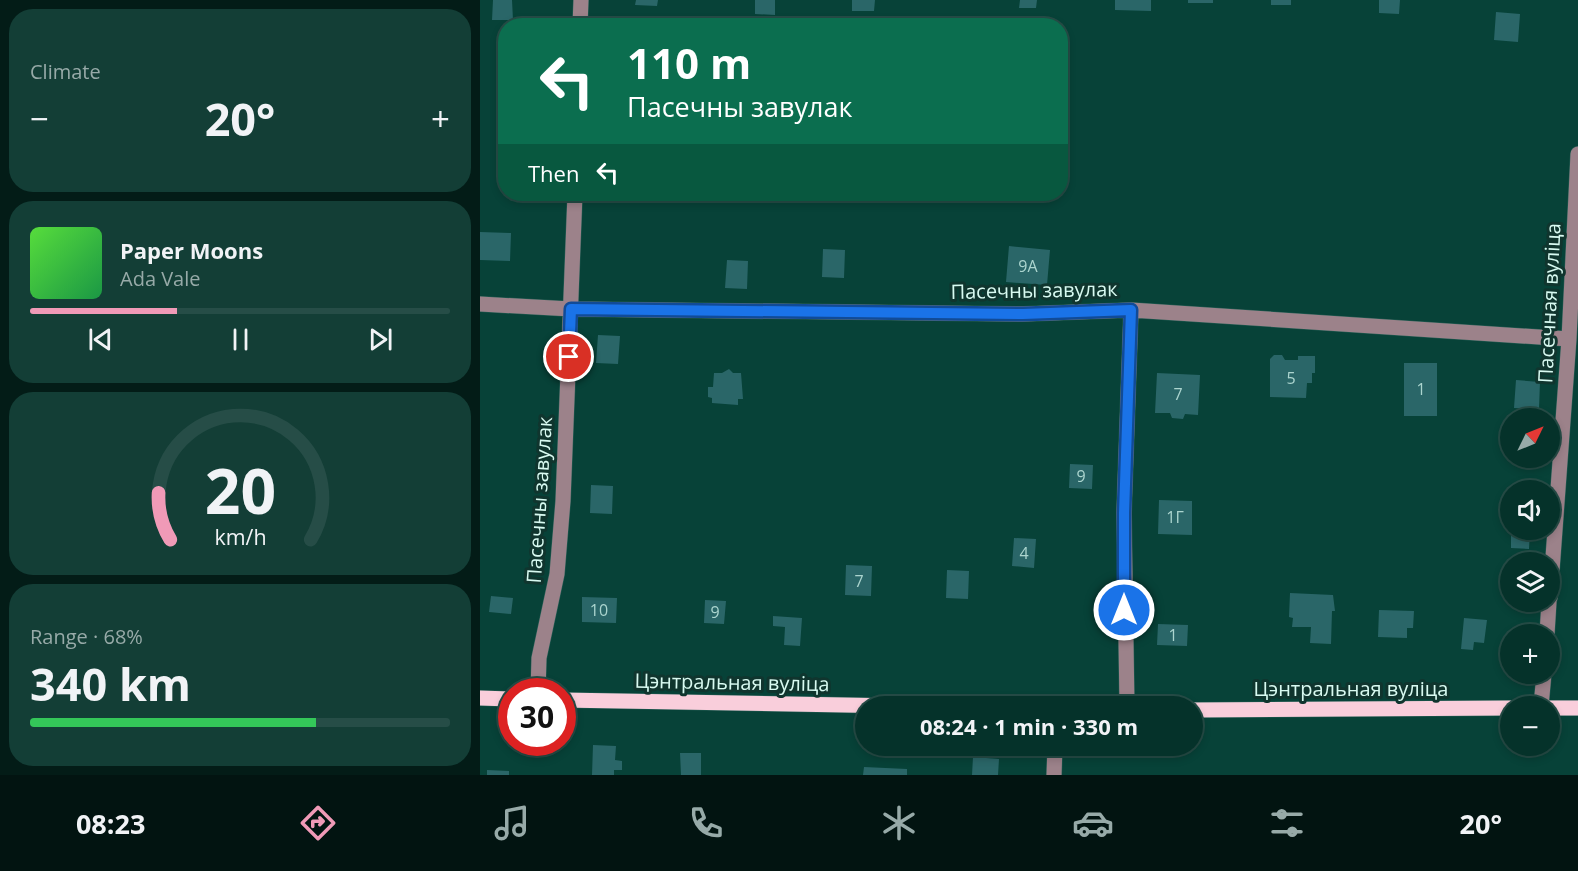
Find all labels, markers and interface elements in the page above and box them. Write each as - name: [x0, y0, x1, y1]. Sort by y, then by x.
- text: 110 m: [627, 34, 751, 91]
- icon: left: [528, 42, 606, 120]
- text: Climate: [30, 58, 101, 85]
- text: 20°: [205, 88, 275, 149]
- text: Пасечны завулак: [627, 88, 852, 125]
- text: −: [30, 96, 49, 141]
- text: +: [431, 96, 450, 141]
- icon: left: [591, 156, 624, 189]
- text: Then: [528, 158, 579, 188]
- street label: Пасечная вуліца: [1531, 222, 1567, 384]
- text: Paper Moons: [120, 235, 263, 265]
- house number: 9А: [1018, 255, 1039, 277]
- text: Ada Vale: [120, 265, 201, 292]
- street label: Пасечны завулак: [950, 275, 1118, 305]
- icon: previous: [84, 323, 117, 356]
- icon: pause: [224, 323, 257, 356]
- icon: next: [364, 323, 397, 356]
- pin: [543, 331, 594, 382]
- icon: arrive: [552, 340, 585, 373]
- house number: 5: [1286, 367, 1296, 389]
- house number: 1: [1416, 378, 1426, 400]
- house number: 7: [1173, 383, 1183, 405]
- north arrow: [1500, 408, 1560, 468]
- map controls: [1500, 408, 1560, 756]
- street label: Пасечны завулак: [520, 415, 558, 584]
- text: 20: [204, 447, 276, 532]
- house number: 9: [1076, 465, 1086, 487]
- button: sound: [1500, 480, 1560, 540]
- house number: 1Г: [1166, 506, 1184, 528]
- text: km/h: [214, 523, 266, 552]
- house number: 4: [1019, 542, 1029, 564]
- button: layers: [1500, 552, 1560, 612]
- house number: 7: [854, 570, 864, 592]
- position arrow: [1092, 578, 1156, 642]
- house number: 10: [590, 599, 608, 621]
- house number: 9: [710, 601, 720, 623]
- text: Range · 68%: [30, 623, 143, 650]
- house number: 1: [1168, 624, 1178, 646]
- button: +: [1500, 624, 1560, 684]
- text: 340 km: [30, 653, 191, 714]
- street label: Цэнтральная вуліца: [634, 667, 830, 697]
- street label: Цэнтральная вуліца: [1254, 675, 1448, 702]
- speed limit sign: 30: [498, 678, 576, 756]
- button: −: [1500, 696, 1560, 756]
- text: 08:24 · 1 min · 330 m: [920, 711, 1138, 741]
- icon: directions: [297, 802, 339, 844]
- icon: music: [491, 802, 533, 844]
- icon: phone: [685, 802, 727, 844]
- icon: climate: [878, 802, 920, 844]
- icon: car: [1072, 802, 1114, 844]
- icon: filters: [1266, 802, 1308, 844]
- text: 08:23: [76, 805, 145, 842]
- text: 20°: [1460, 805, 1502, 842]

